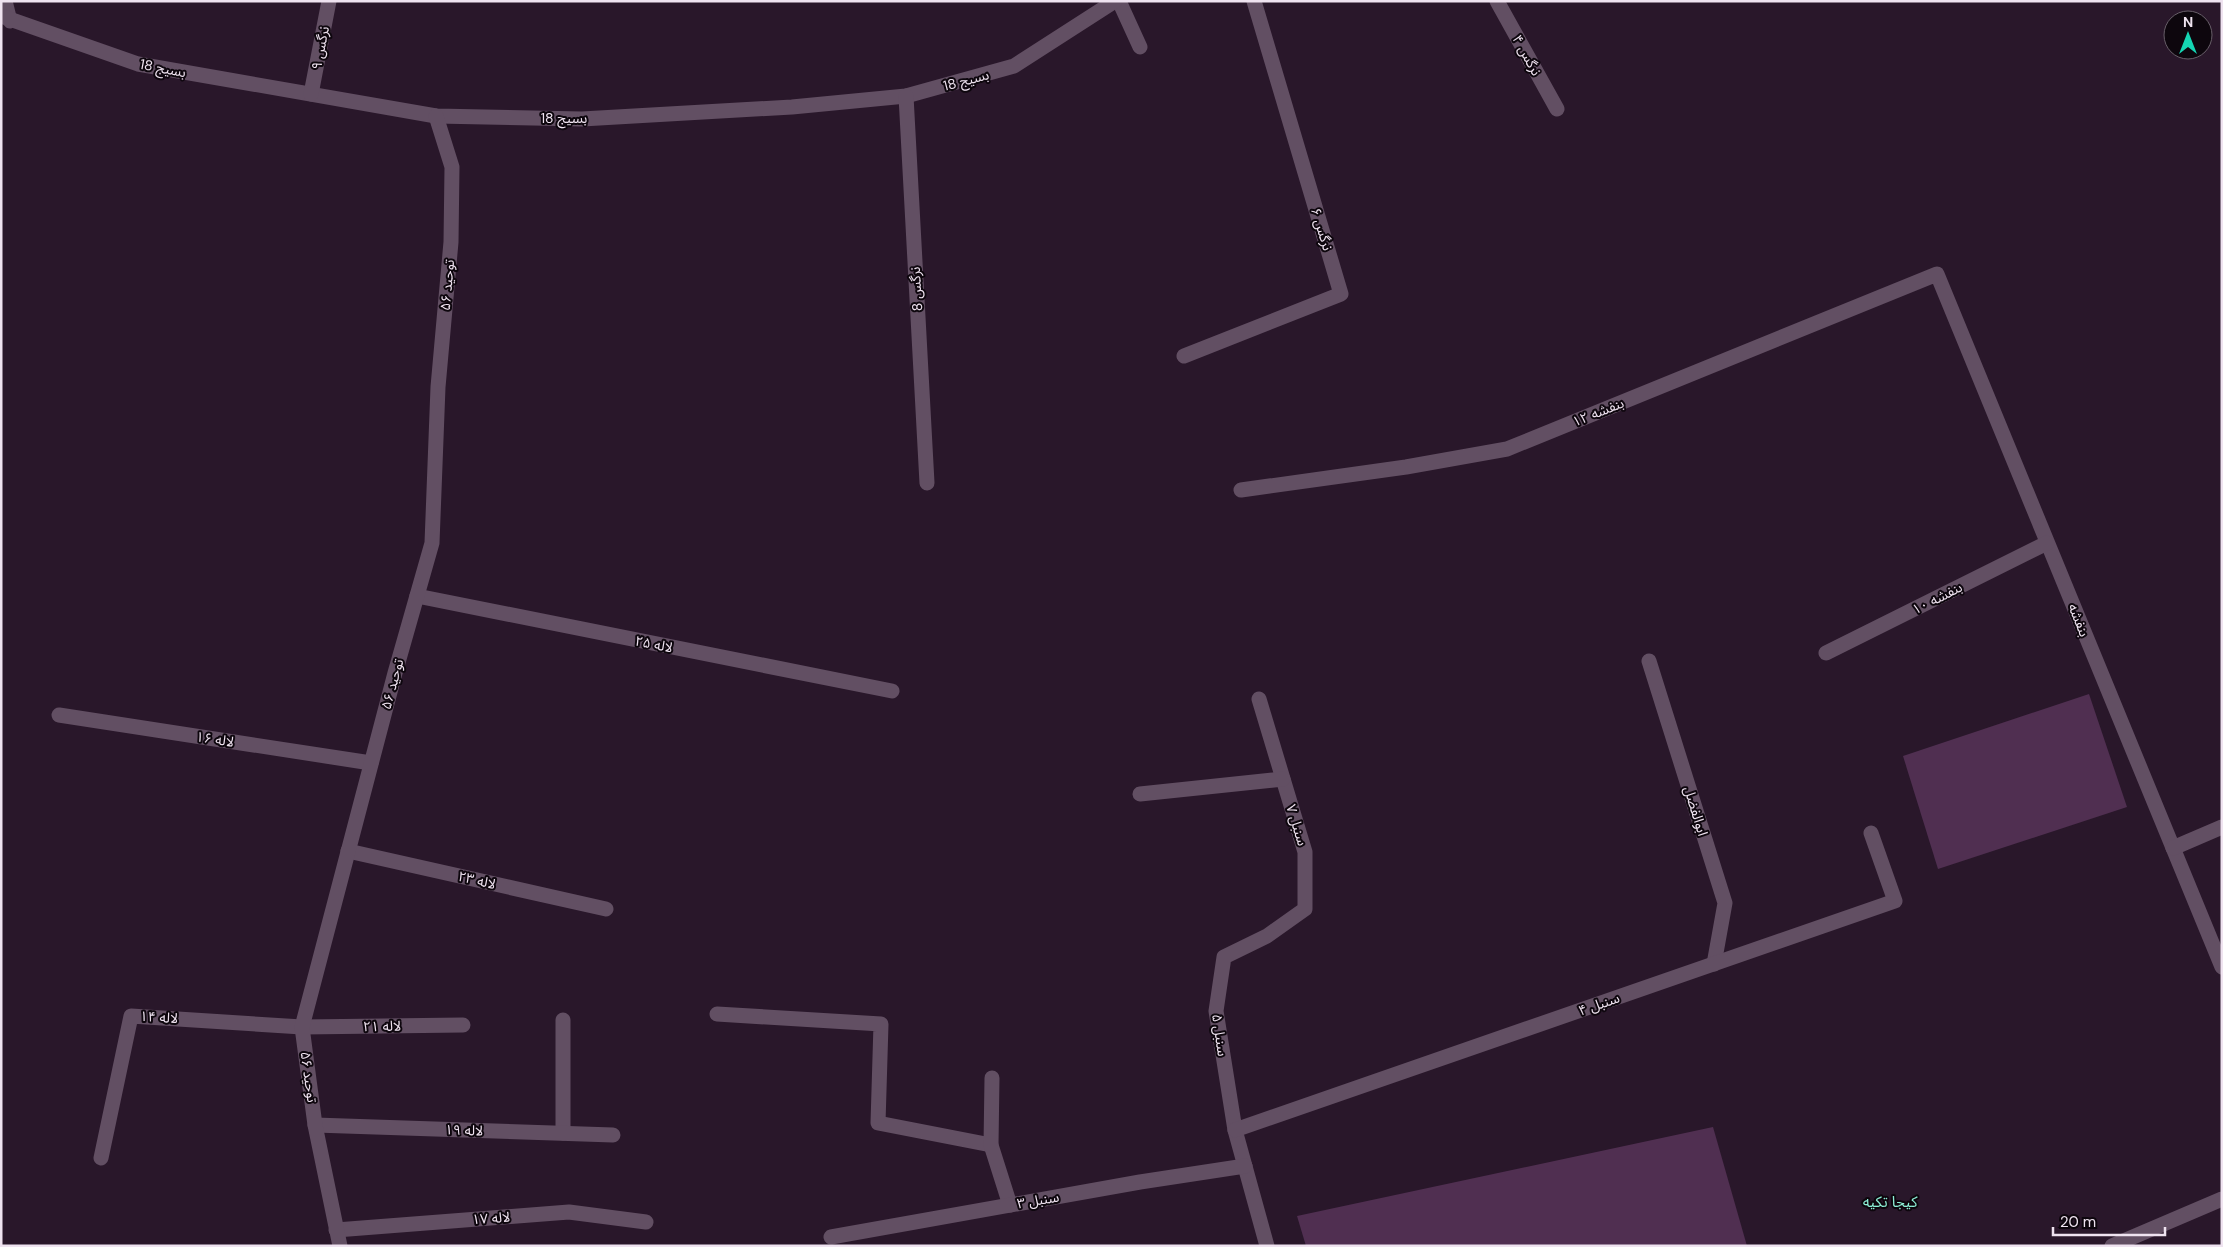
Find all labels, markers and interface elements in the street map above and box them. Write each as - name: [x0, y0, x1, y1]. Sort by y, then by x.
- north arrow: [2163, 10, 2213, 60]
- text: N: [2183, 13, 2193, 31]
- street label: نرگس ۹: [307, 24, 333, 71]
- street label: نرگس ۴: [1508, 31, 1546, 79]
- street label: بسیج 18: [138, 55, 188, 83]
- street label: بسیج 18: [941, 65, 992, 97]
- street label: بسیج 18: [541, 109, 588, 129]
- street label: نرگس ۶: [1307, 205, 1337, 253]
- street label: توحید ۵۶: [436, 259, 458, 311]
- street label: نرگس 8: [906, 266, 926, 312]
- street label: بنفشه ۱۲: [1570, 393, 1627, 430]
- street label: بنفشه ۱۰: [1909, 578, 1965, 618]
- street label: بنفشه: [2064, 601, 2094, 639]
- street label: لاله ۲۵: [633, 632, 675, 656]
- street label: توحید ۵۶: [377, 657, 407, 711]
- street label: لاله ۱۶: [195, 727, 235, 751]
- street label: ابوالفضل: [1680, 784, 1712, 838]
- street label: سنبل ۷: [1282, 802, 1312, 848]
- street label: لاله ۲۳: [456, 867, 498, 893]
- street label: سنبل ۴: [1576, 989, 1622, 1019]
- street label: لاله ۱۴: [139, 1007, 179, 1027]
- street label: سنبل ۵: [1208, 1013, 1232, 1057]
- street label: لاله ۲۱: [363, 1017, 401, 1035]
- street label: توحید ۵۶: [297, 1050, 321, 1104]
- street label: لاله ۱۹: [445, 1120, 483, 1140]
- street label: سنبل ۳: [1015, 1187, 1061, 1213]
- district label: کیجا تکیه: [1863, 1192, 1918, 1212]
- scale bar: [2053, 1204, 2166, 1236]
- street label: لاله ۱۷: [471, 1208, 511, 1228]
- text: 20 m: [2060, 1212, 2096, 1232]

